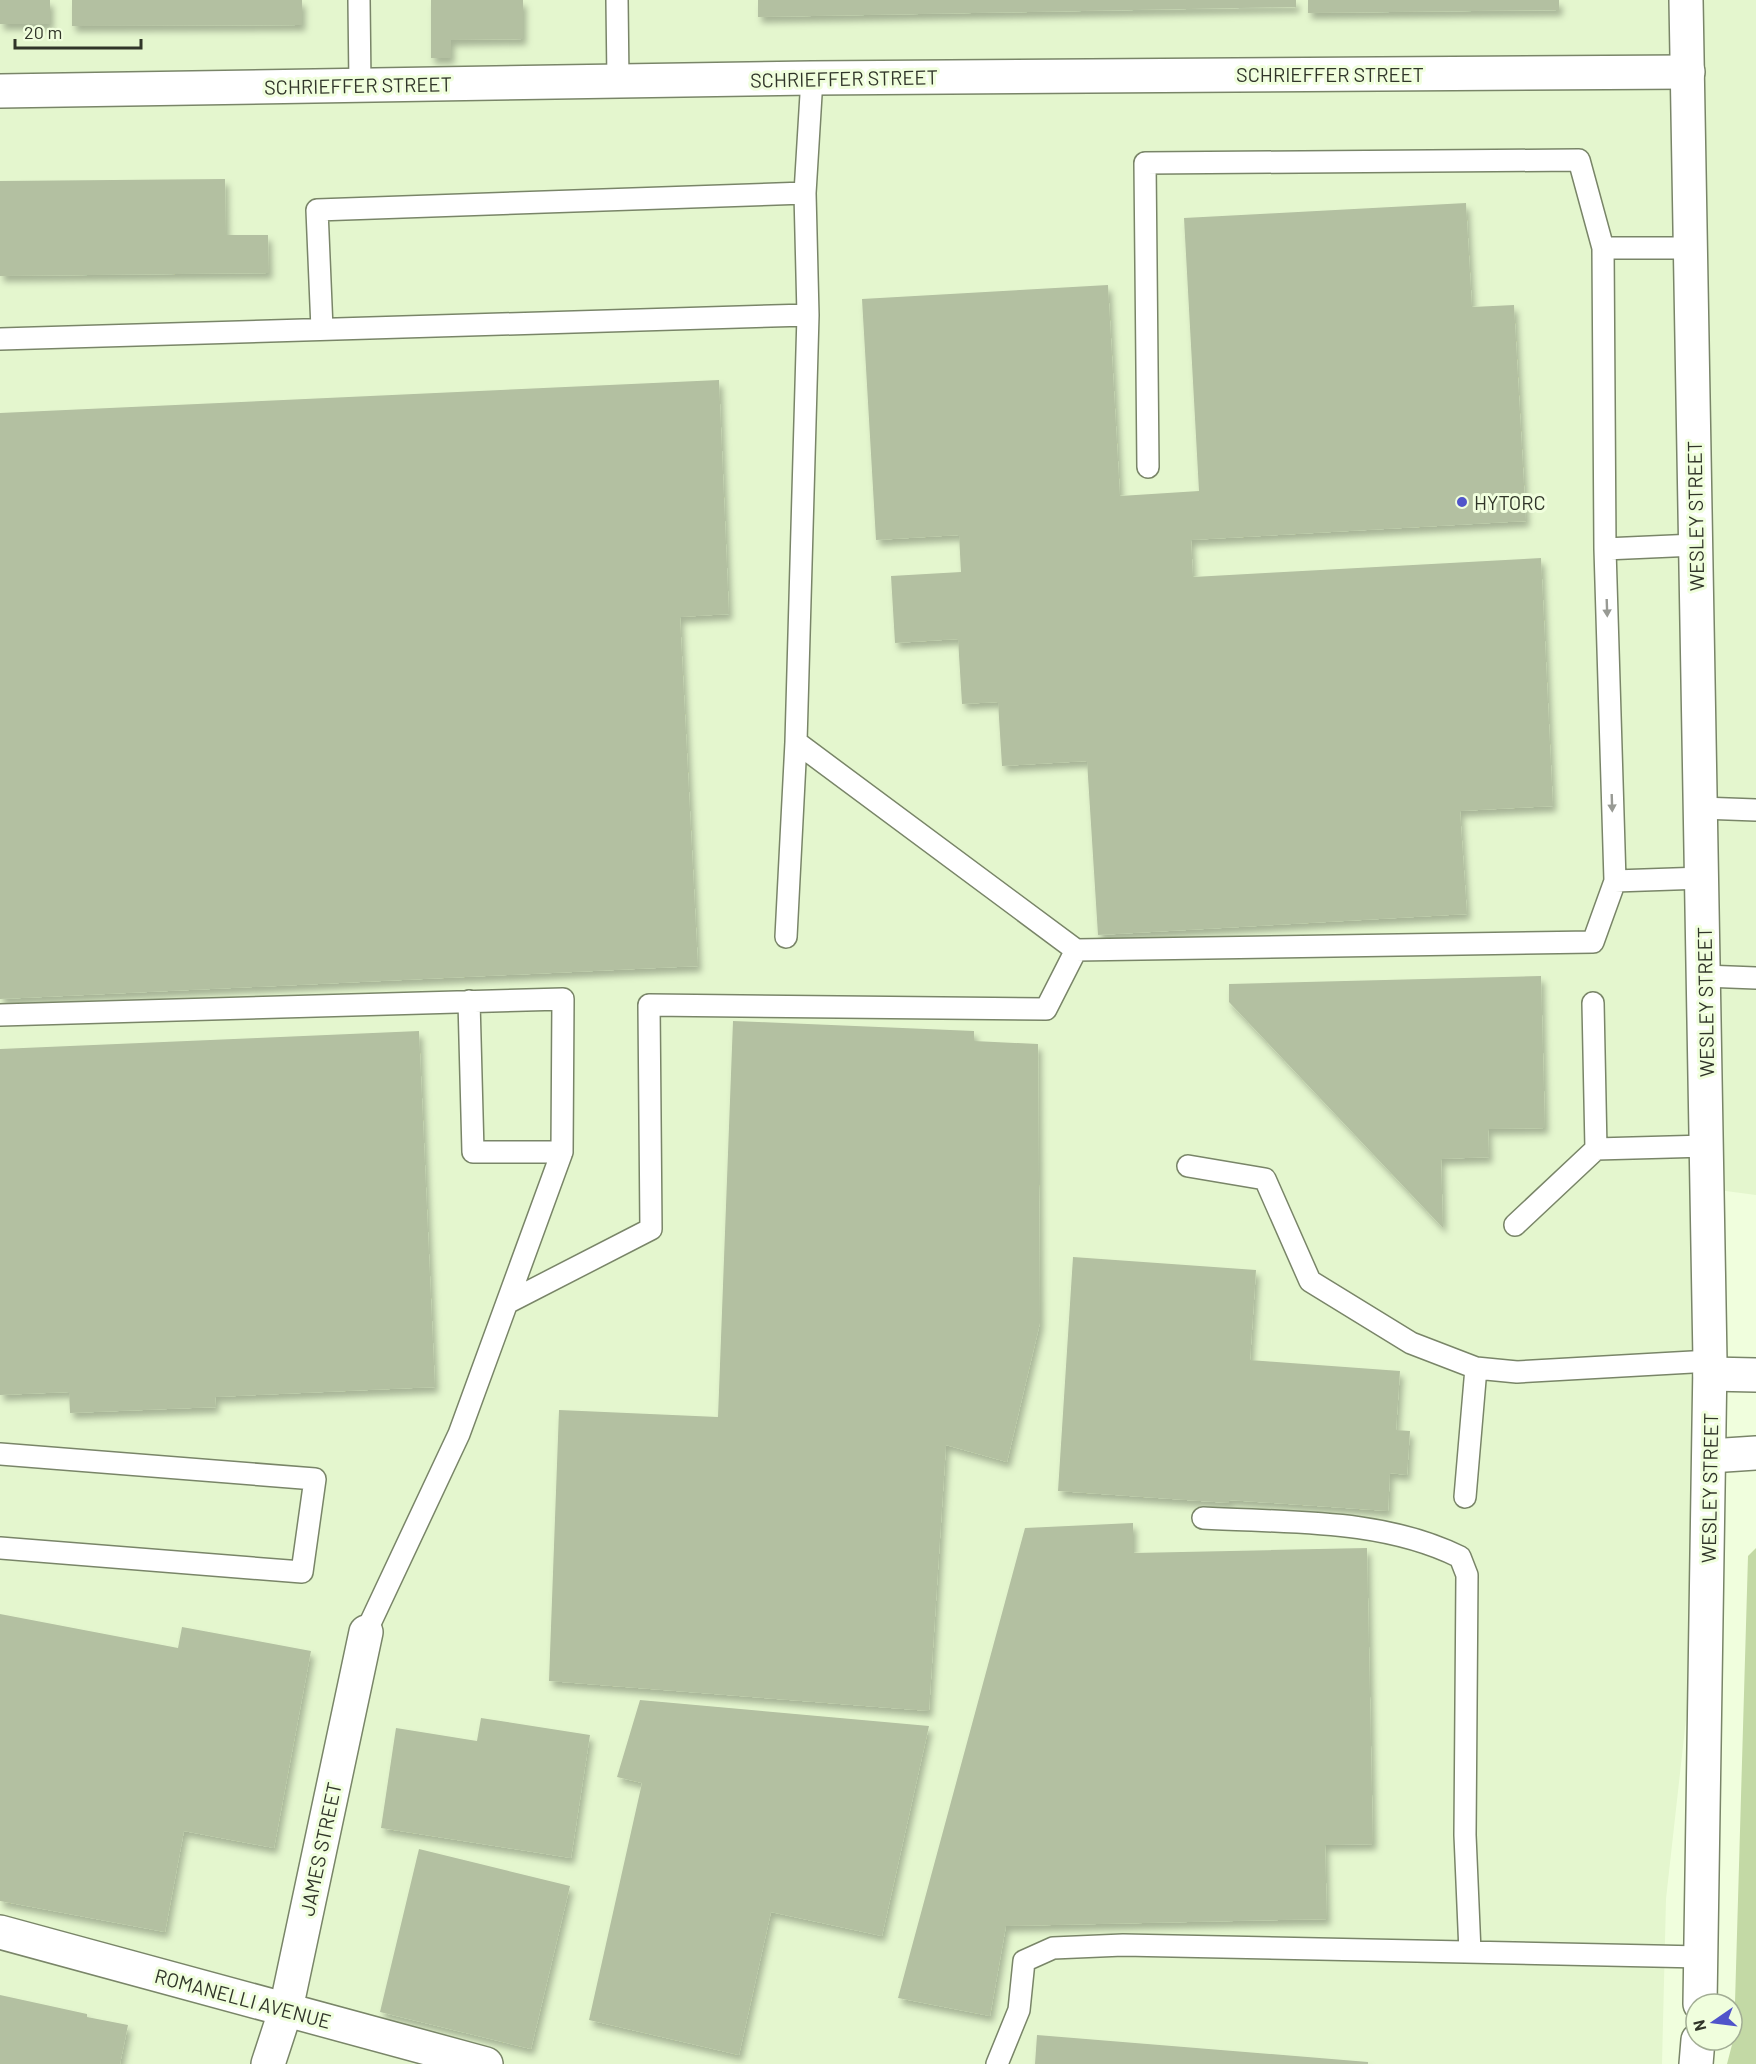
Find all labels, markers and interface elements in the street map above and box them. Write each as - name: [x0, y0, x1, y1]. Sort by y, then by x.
- scale bar: [15, 12, 141, 50]
- text: 20 m: [24, 21, 62, 43]
- street label: SCHRIEFFER STREET: [1236, 62, 1424, 86]
- street label: SCHRIEFFER STREET: [750, 64, 938, 92]
- street label: SCHRIEFFER STREET: [264, 71, 452, 99]
- street label: WESLEY STREET: [1682, 441, 1708, 591]
- place label: HYTORC: [1474, 490, 1546, 514]
- marker: HYTORC: [1455, 495, 1469, 509]
- one-way arrow: [1602, 598, 1611, 617]
- one-way arrow: [1608, 793, 1617, 812]
- street label: WESLEY STREET: [1692, 927, 1718, 1077]
- street label: WESLEY STREET: [1696, 1413, 1722, 1563]
- street label: JAMES STREET: [294, 1780, 346, 1918]
- street label: ROMANELLI AVENUE: [152, 1963, 334, 2033]
- north arrow: [1684, 1992, 1744, 2052]
- text: N: [1688, 2018, 1709, 2033]

